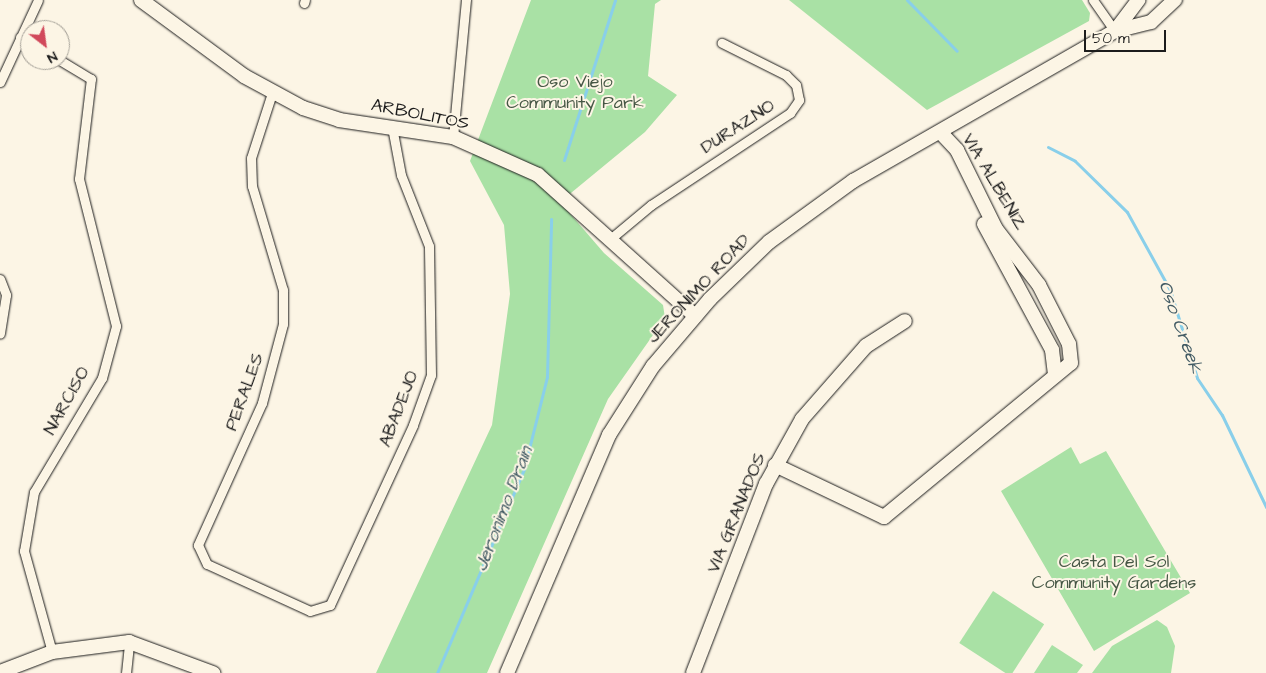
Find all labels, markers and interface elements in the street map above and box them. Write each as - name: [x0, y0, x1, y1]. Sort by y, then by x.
- north arrow: [20, 20, 70, 70]
- scale bar: [1086, 20, 1168, 52]
- text: 50 m: [1092, 28, 1130, 49]
- text: N: [43, 46, 61, 68]
- park label: Oso Viejo Community Park: [506, 72, 644, 115]
- street label: ARBOLITOS: [369, 95, 471, 135]
- street label: DURAZNO: [697, 95, 779, 159]
- street label: VIA ALBENIZ: [957, 130, 1031, 234]
- street label: JERONIMO ROAD: [643, 230, 755, 348]
- water label: Oso Creek: [1153, 278, 1207, 376]
- street label: PERALES: [221, 350, 269, 434]
- street label: NARCISO: [39, 363, 95, 439]
- street label: ABADEJO: [375, 368, 423, 450]
- water label: Jeronimo Drain: [470, 443, 538, 575]
- street label: VIA GRANADOS: [703, 450, 771, 576]
- park label: Casta Del Sol Community Gardens: [1032, 552, 1196, 594]

